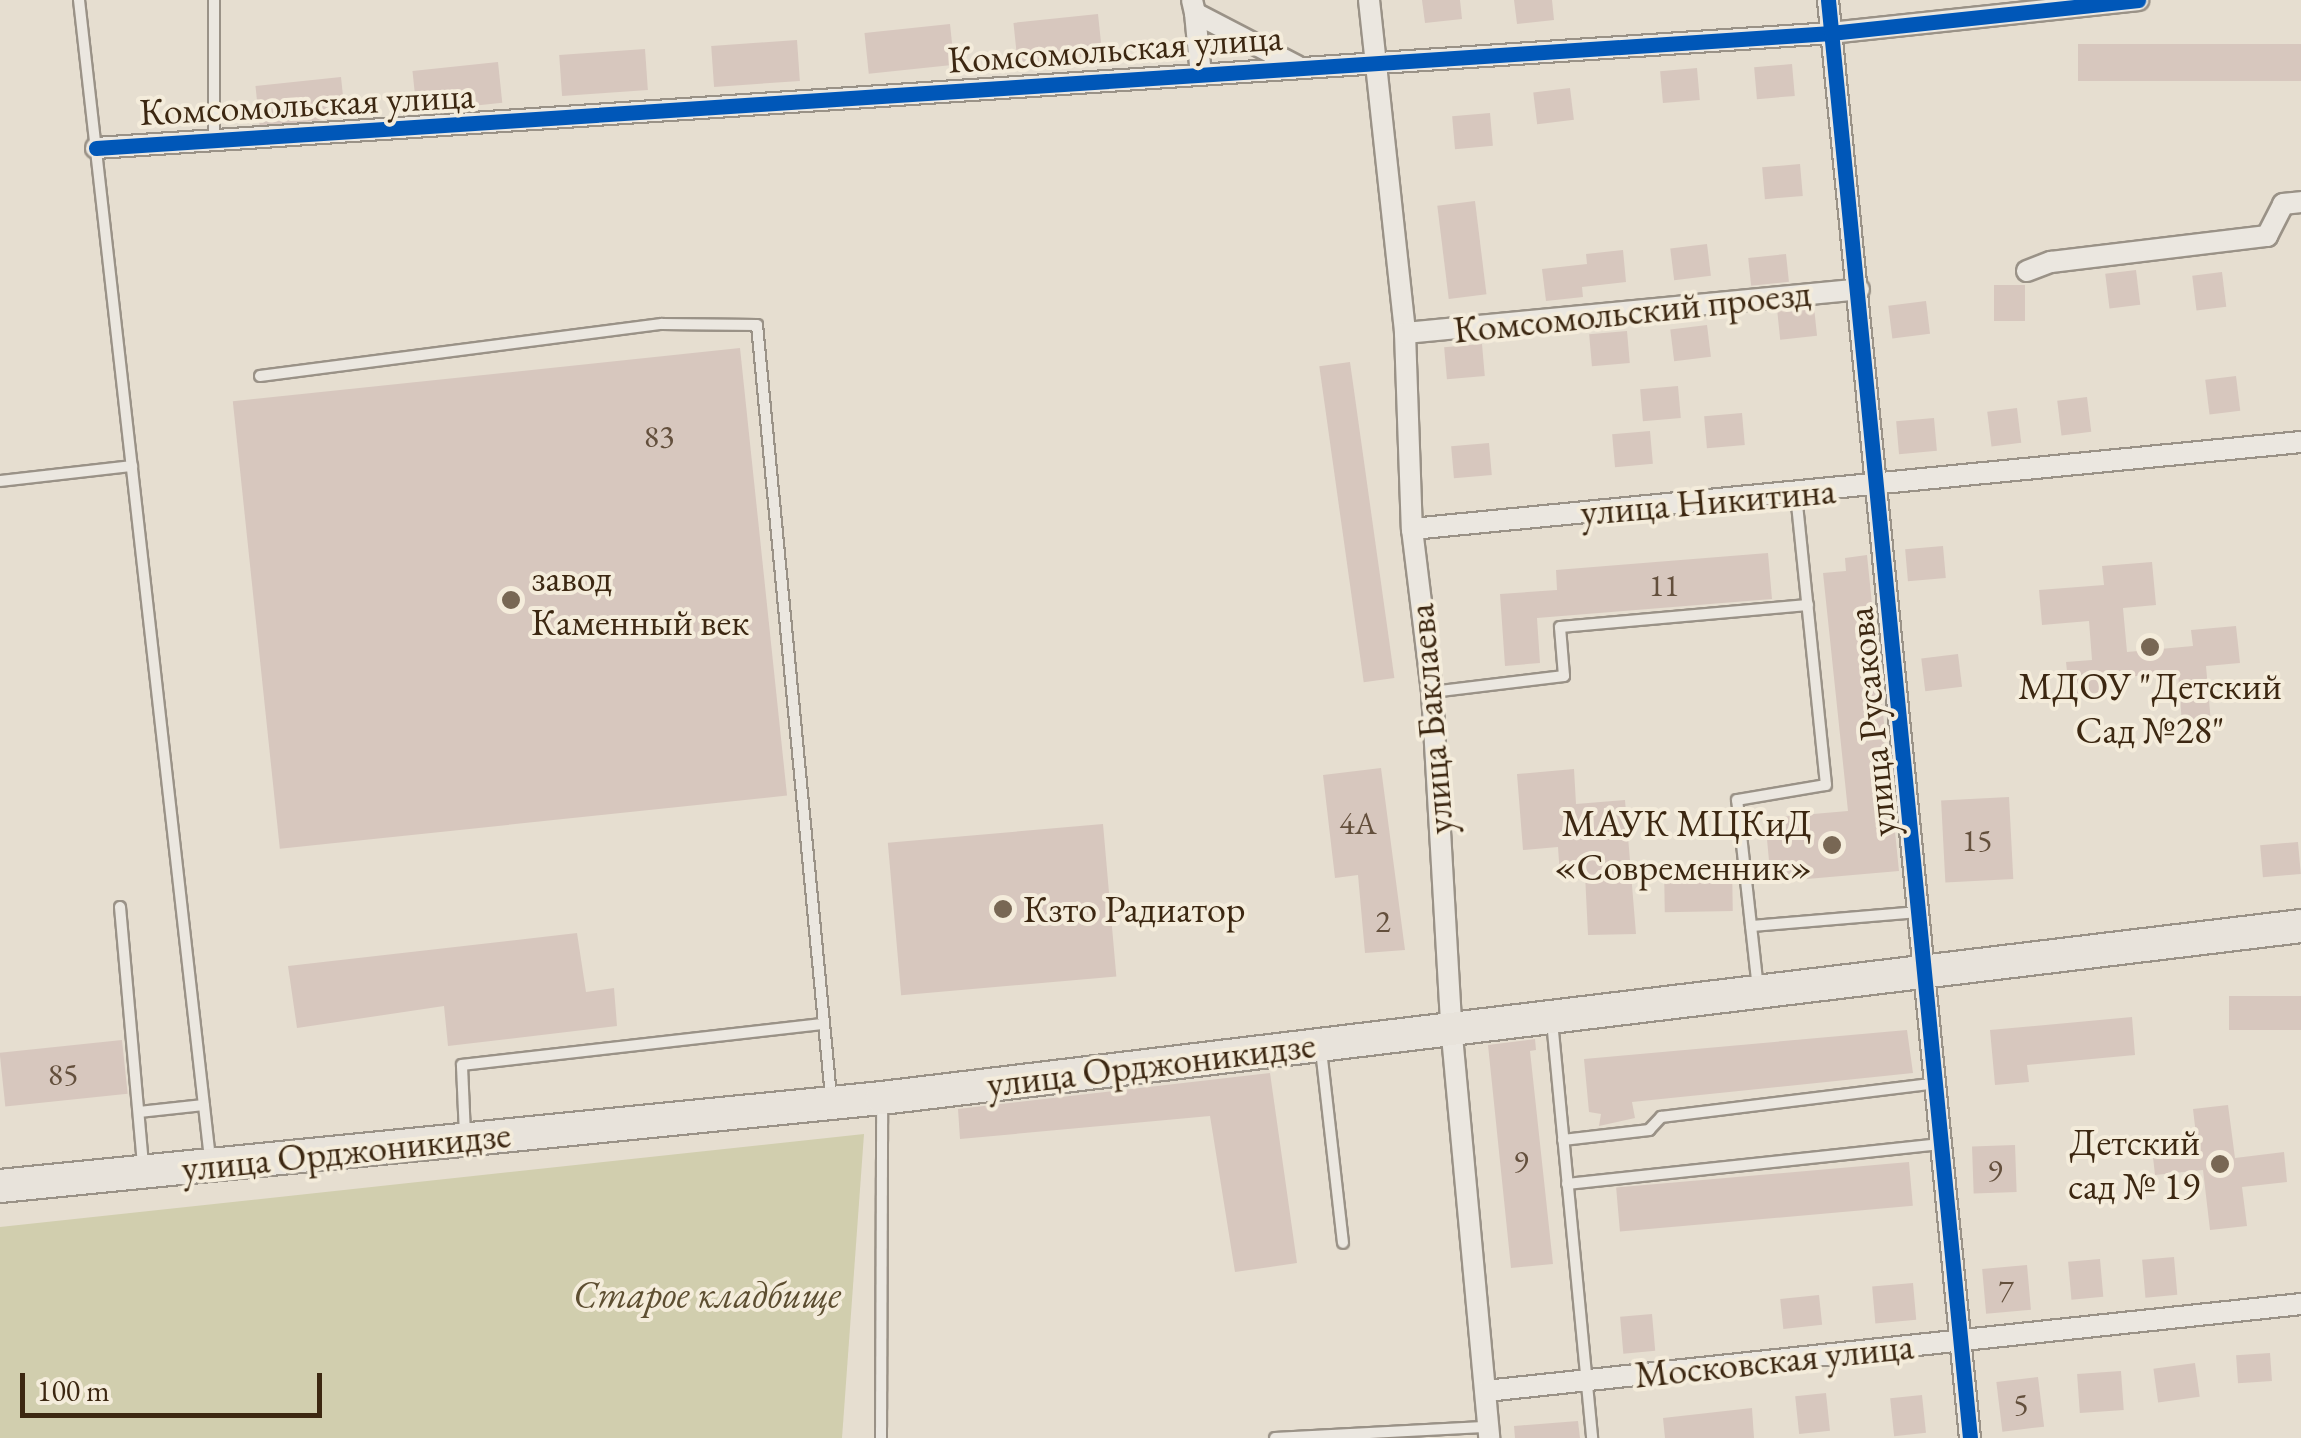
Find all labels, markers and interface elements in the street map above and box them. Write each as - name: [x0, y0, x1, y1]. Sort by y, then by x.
- street label: Комсомольская улица: [946, 14, 1284, 82]
- street label: Комсомольская улица: [138, 71, 476, 135]
- street label: Комсомольский проезд: [1451, 270, 1813, 352]
- house number: 83: [644, 417, 674, 455]
- street label: улица Никитина: [1578, 467, 1838, 535]
- place label: завод Каменный век: [531, 555, 749, 644]
- house number: 11: [1649, 566, 1679, 604]
- marker: завод Каменный век: [500, 589, 522, 611]
- street label: улица Баклаева: [1397, 602, 1463, 836]
- street label: улица Русакова: [1836, 605, 1906, 839]
- marker: МДОУ "Детский Сад №28": [2139, 636, 2161, 658]
- place label: МДОУ "Детский Сад №28": [2018, 663, 2282, 752]
- place label: МАУК МЦКиД «Современник»: [1554, 800, 1812, 889]
- house number: 4А: [1339, 804, 1377, 842]
- house number: 15: [1962, 821, 1992, 859]
- marker: МАУК МЦКиД «Современник»: [1821, 834, 1843, 856]
- place label: Кзто Радиатор: [1023, 886, 1245, 932]
- marker: Кзто Радиатор: [992, 898, 1014, 920]
- house number: 2: [1375, 902, 1391, 940]
- street label: улица Орджоникидзе: [984, 1021, 1318, 1107]
- house number: 85: [48, 1055, 78, 1093]
- street label: улица Орджоникидзе: [179, 1111, 513, 1191]
- place label: Детский сад № 19: [2068, 1119, 2200, 1208]
- house number: 9: [1513, 1142, 1529, 1180]
- house number: 9: [1987, 1151, 2003, 1189]
- marker: Детский сад № 19: [2209, 1153, 2231, 1175]
- park label: Старое кладбище: [573, 1271, 841, 1317]
- house number: 7: [1998, 1271, 2014, 1309]
- street label: Московская улица: [1632, 1323, 1916, 1397]
- scale bar: [25, 1353, 328, 1415]
- text: 100 m: [37, 1371, 110, 1410]
- house number: 5: [2013, 1385, 2029, 1423]

